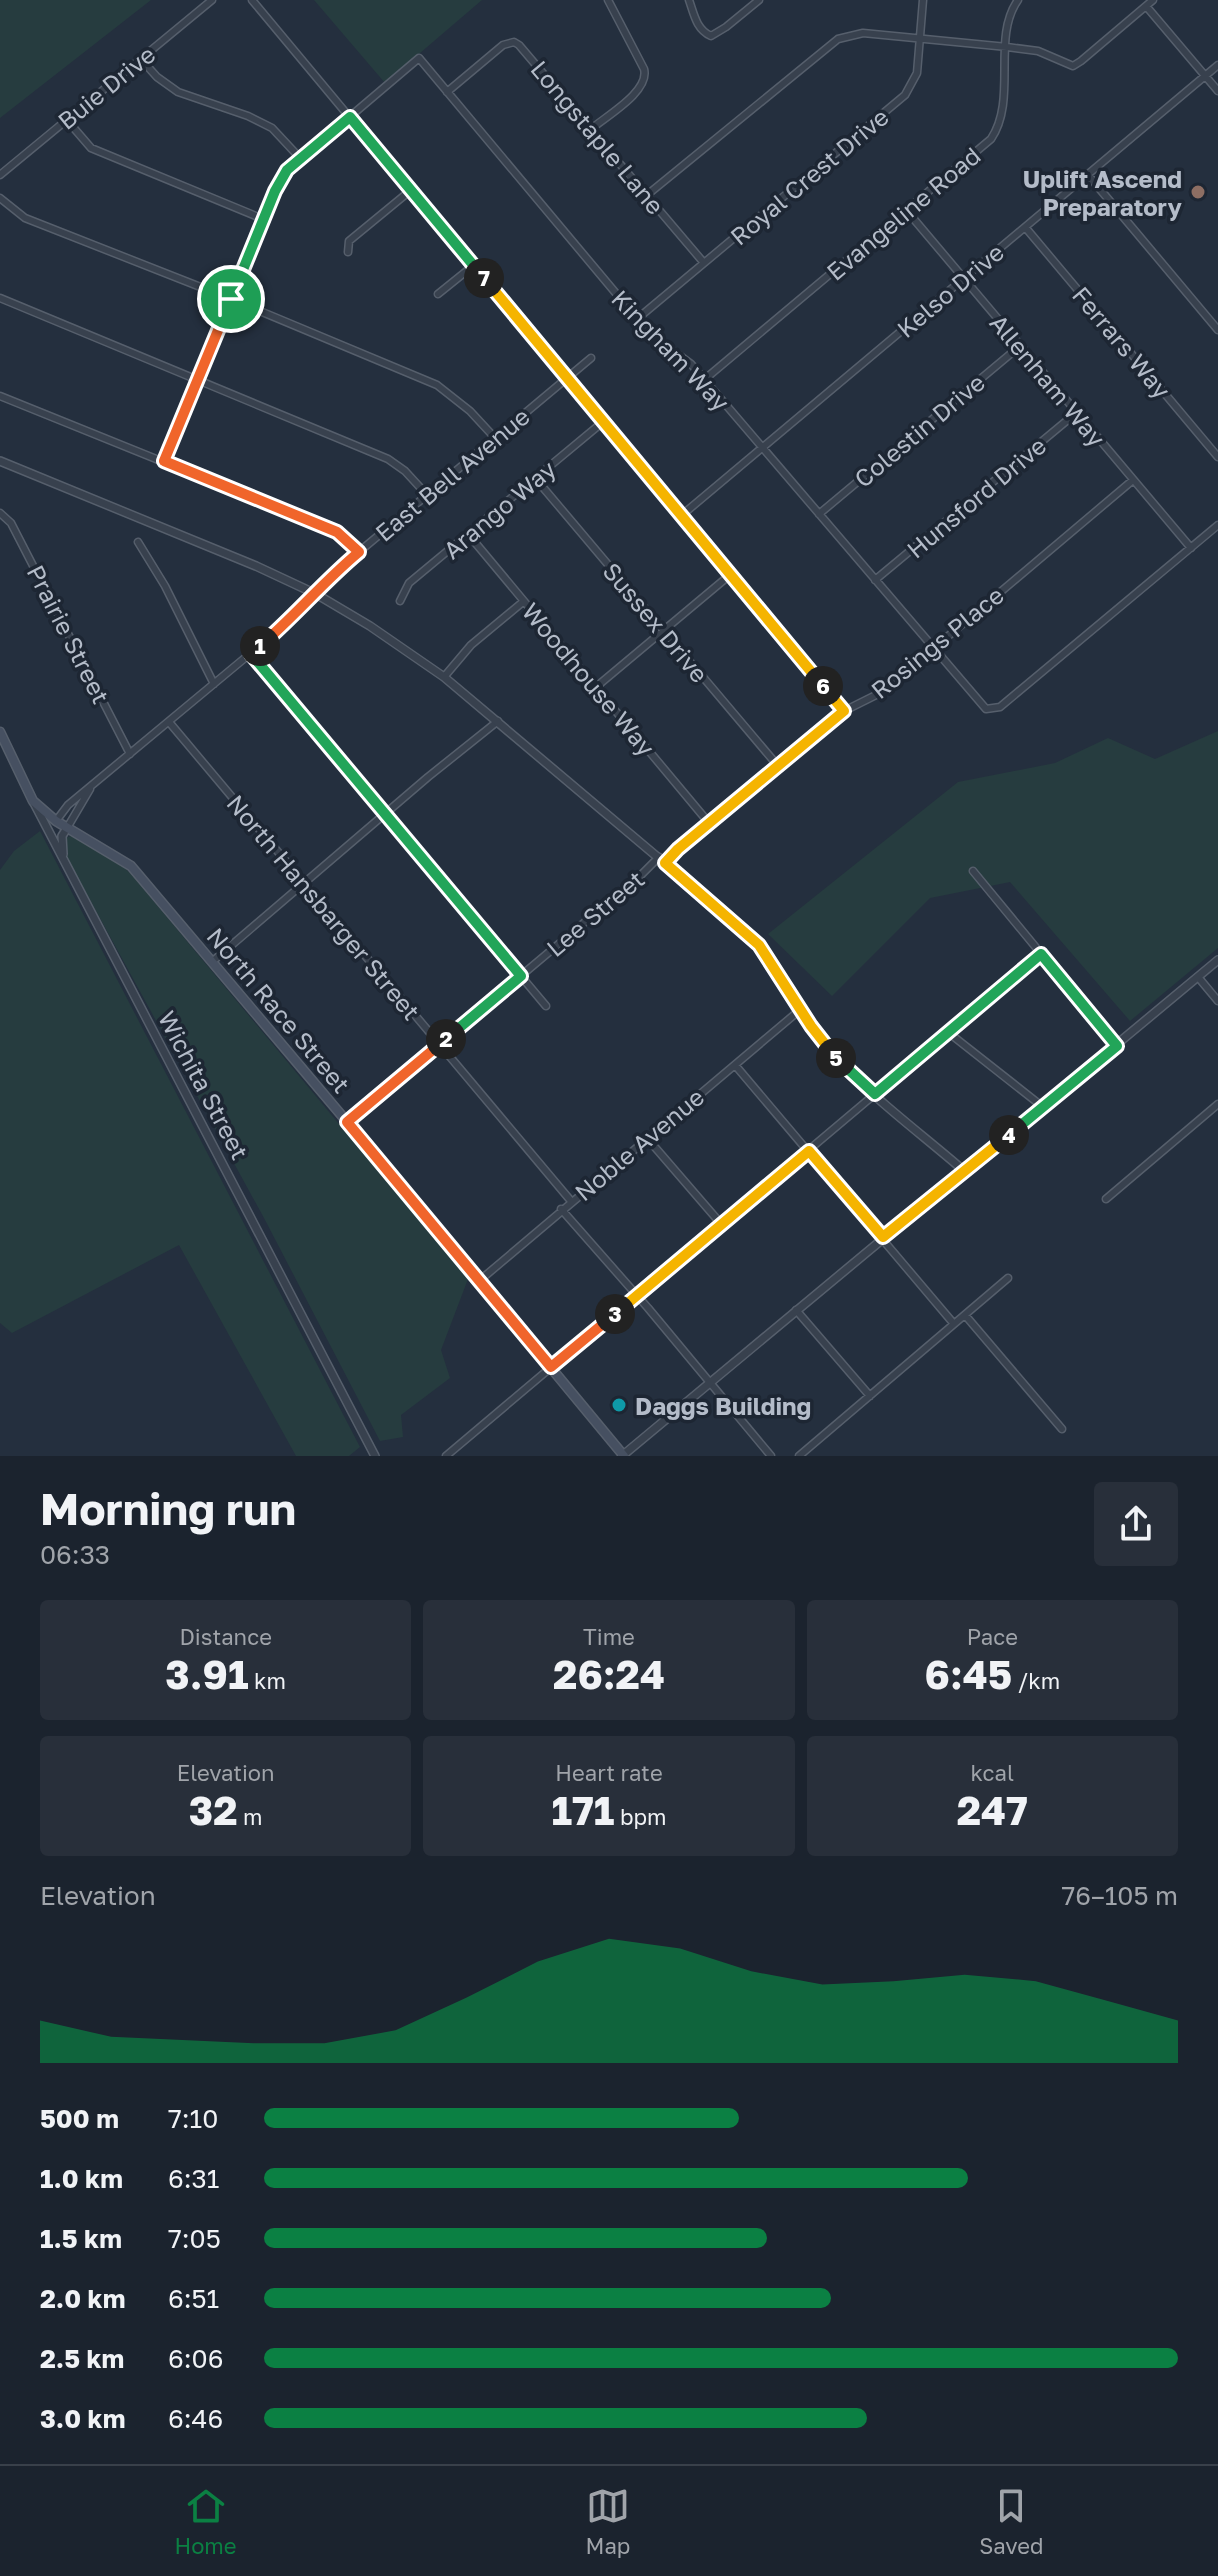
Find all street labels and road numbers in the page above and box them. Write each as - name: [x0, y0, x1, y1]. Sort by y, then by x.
- street label: Buie Drive: [52, 39, 160, 135]
- street label: Longstaple Lane: [525, 54, 671, 220]
- street label: Royal Crest Drive: [724, 102, 894, 250]
- street label: Evangeline Road: [820, 140, 986, 286]
- street label: Kelso Drive: [891, 237, 1009, 343]
- street label: Ferrars Way: [1067, 280, 1177, 404]
- street label: Kingham Way: [606, 284, 736, 416]
- street label: Allenham Way: [984, 308, 1112, 452]
- street label: Colestin Drive: [848, 367, 990, 493]
- street label: East Bell Avenue: [369, 401, 535, 547]
- street label: Hunsford Drive: [901, 430, 1051, 564]
- street label: Arango Way: [437, 454, 561, 564]
- street label: Sussex Drive: [598, 556, 714, 688]
- street label: Prairie Street: [22, 560, 116, 708]
- street label: Rosings Place: [865, 580, 1009, 704]
- street label: Woodhouse Way: [517, 597, 661, 761]
- street label: North Hansbarger Street: [221, 789, 427, 1025]
- street label: Lee Street: [540, 864, 650, 962]
- street label: North Race Street: [202, 922, 356, 1098]
- street label: Wichita Street: [153, 1006, 255, 1164]
- street label: Noble Avenue: [569, 1082, 709, 1206]

